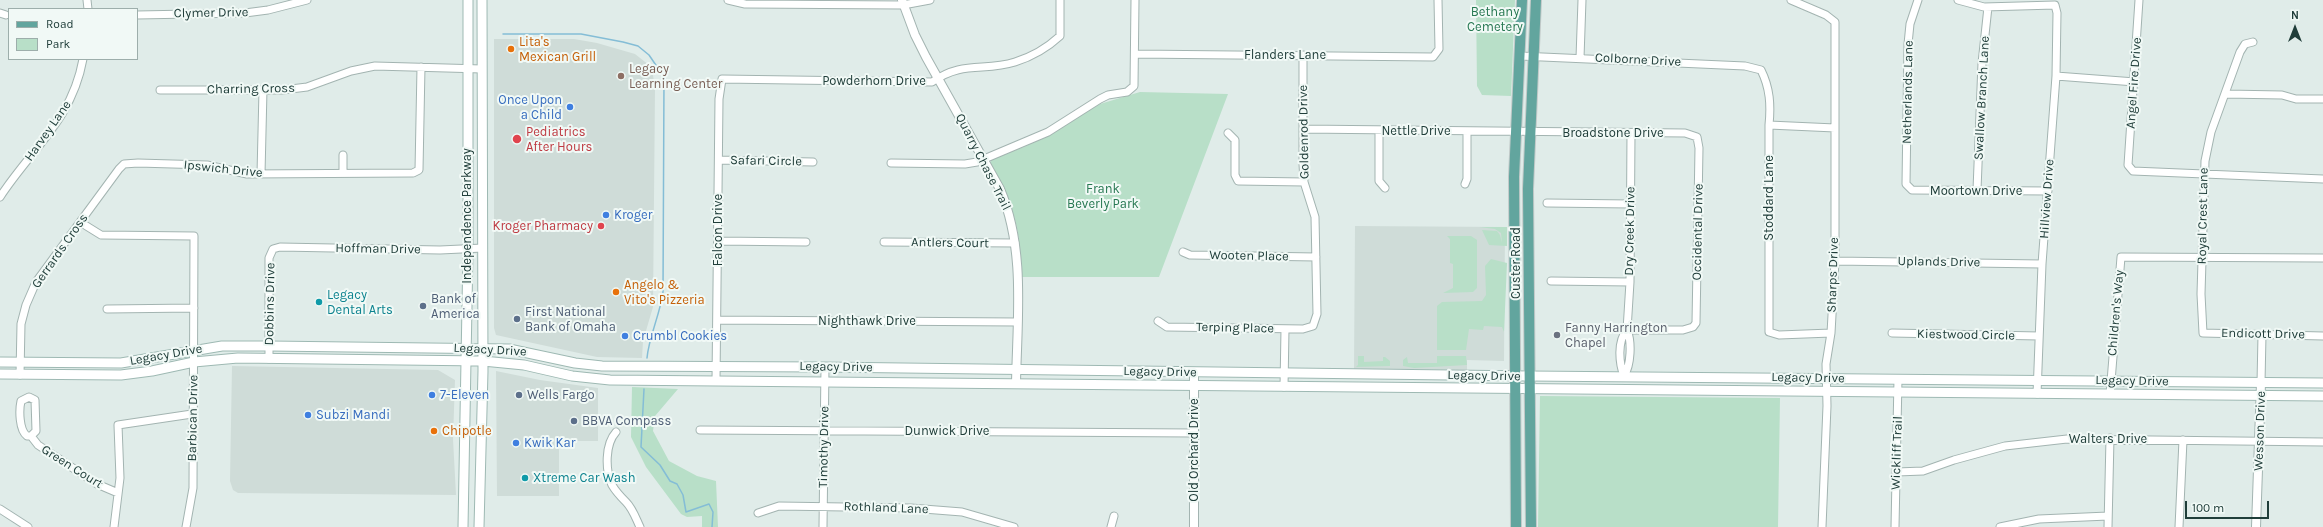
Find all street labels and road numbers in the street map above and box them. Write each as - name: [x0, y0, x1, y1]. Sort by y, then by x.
- street label: Clymer Drive: [174, 5, 248, 21]
- street label: Swallow Branch Lane: [1971, 35, 1993, 161]
- street label: Angel Fire Drive: [2123, 37, 2145, 129]
- street label: Netherlands Lane: [1899, 40, 1917, 144]
- street label: Flanders Lane: [1244, 47, 1326, 63]
- street label: Colborne Drive: [1595, 50, 1681, 70]
- street label: Powderhorn Drive: [822, 73, 926, 89]
- street label: Charring Cross: [207, 80, 295, 98]
- street label: Goldenrod Drive: [1295, 85, 1313, 179]
- street label: Harvey Lane: [21, 98, 75, 164]
- street label: Quarry Chase Trail: [952, 111, 1014, 213]
- street label: Nettle Drive: [1381, 123, 1451, 139]
- street label: Broadstone Drive: [1562, 125, 1664, 141]
- street label: Independence Parkway: [459, 148, 475, 284]
- street label: Safari Circle: [730, 153, 802, 169]
- street label: Stoddard Lane: [1761, 155, 1777, 241]
- street label: Ipswich Drive: [183, 157, 263, 181]
- street label: Hillview Drive: [2036, 159, 2058, 239]
- street label: Royal Crest Lane: [2194, 167, 2212, 265]
- street label: Occidental Drive: [1689, 183, 1707, 281]
- street label: Moortown Drive: [1930, 183, 2022, 199]
- street label: Dry Creek Drive: [1621, 186, 1639, 276]
- street label: Falcon Drive: [710, 194, 726, 266]
- street label: Gerrards Cross: [29, 211, 91, 291]
- street label: Custer Road: [1508, 227, 1524, 299]
- street label: Antlers Court: [911, 235, 989, 251]
- street label: Sharps Drive: [1824, 237, 1842, 313]
- street label: Hoffman Drive: [335, 240, 421, 258]
- street label: Wooten Place: [1209, 248, 1289, 264]
- street label: Uplands Drive: [1898, 253, 1980, 271]
- street label: Dobbins Drive: [261, 262, 279, 346]
- street label: Children's Way: [2104, 269, 2128, 357]
- street label: Nighthawk Drive: [818, 313, 916, 329]
- street label: Terping Place: [1196, 320, 1274, 336]
- street label: Endicott Drive: [2221, 325, 2305, 343]
- street label: Kiestwood Circle: [1917, 326, 2015, 344]
- street label: Legacy Drive: [453, 340, 527, 360]
- street label: Legacy Drive: [128, 341, 204, 369]
- street label: Legacy Drive: [799, 359, 873, 375]
- street label: Legacy Drive: [1123, 364, 1197, 380]
- street label: Legacy Drive: [1447, 368, 1521, 384]
- street label: Legacy Drive: [1771, 370, 1845, 386]
- street label: Legacy Drive: [2095, 373, 2169, 389]
- street label: Barbican Drive: [184, 375, 202, 461]
- street label: Wesson Drive: [2251, 391, 2269, 471]
- street label: Old Orchard Drive: [1186, 398, 1202, 502]
- street label: Timothy Drive: [815, 406, 833, 488]
- street label: Wickliff Trail: [1888, 416, 1906, 490]
- street label: Dunwick Drive: [904, 423, 990, 439]
- street label: Walters Drive: [2069, 431, 2147, 447]
- street label: Green Court: [38, 442, 106, 492]
- street label: Rothland Lane: [843, 499, 929, 517]

